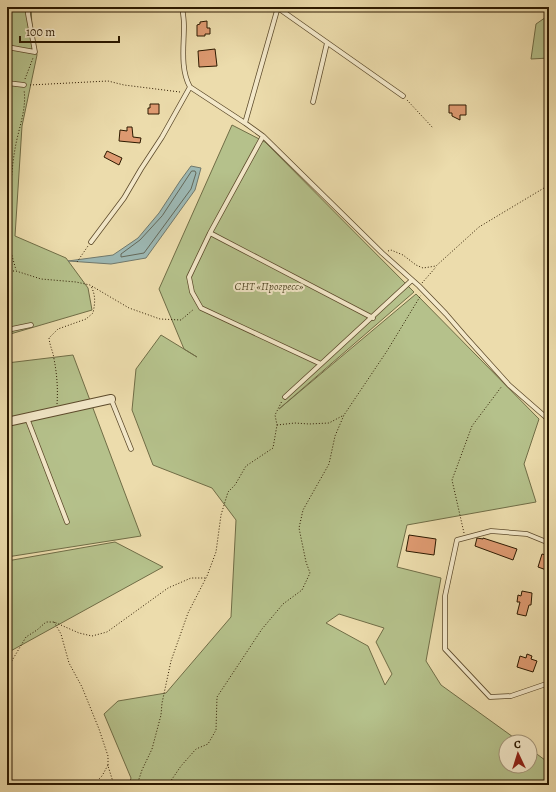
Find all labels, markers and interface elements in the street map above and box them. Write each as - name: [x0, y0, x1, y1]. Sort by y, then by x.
- scale bar: [20, 18, 119, 44]
- text: 100 m: [26, 24, 55, 40]
- park label: СНТ «Прогресс»: [235, 279, 304, 294]
- north arrow: [498, 734, 538, 774]
- text: С: [513, 737, 521, 752]

